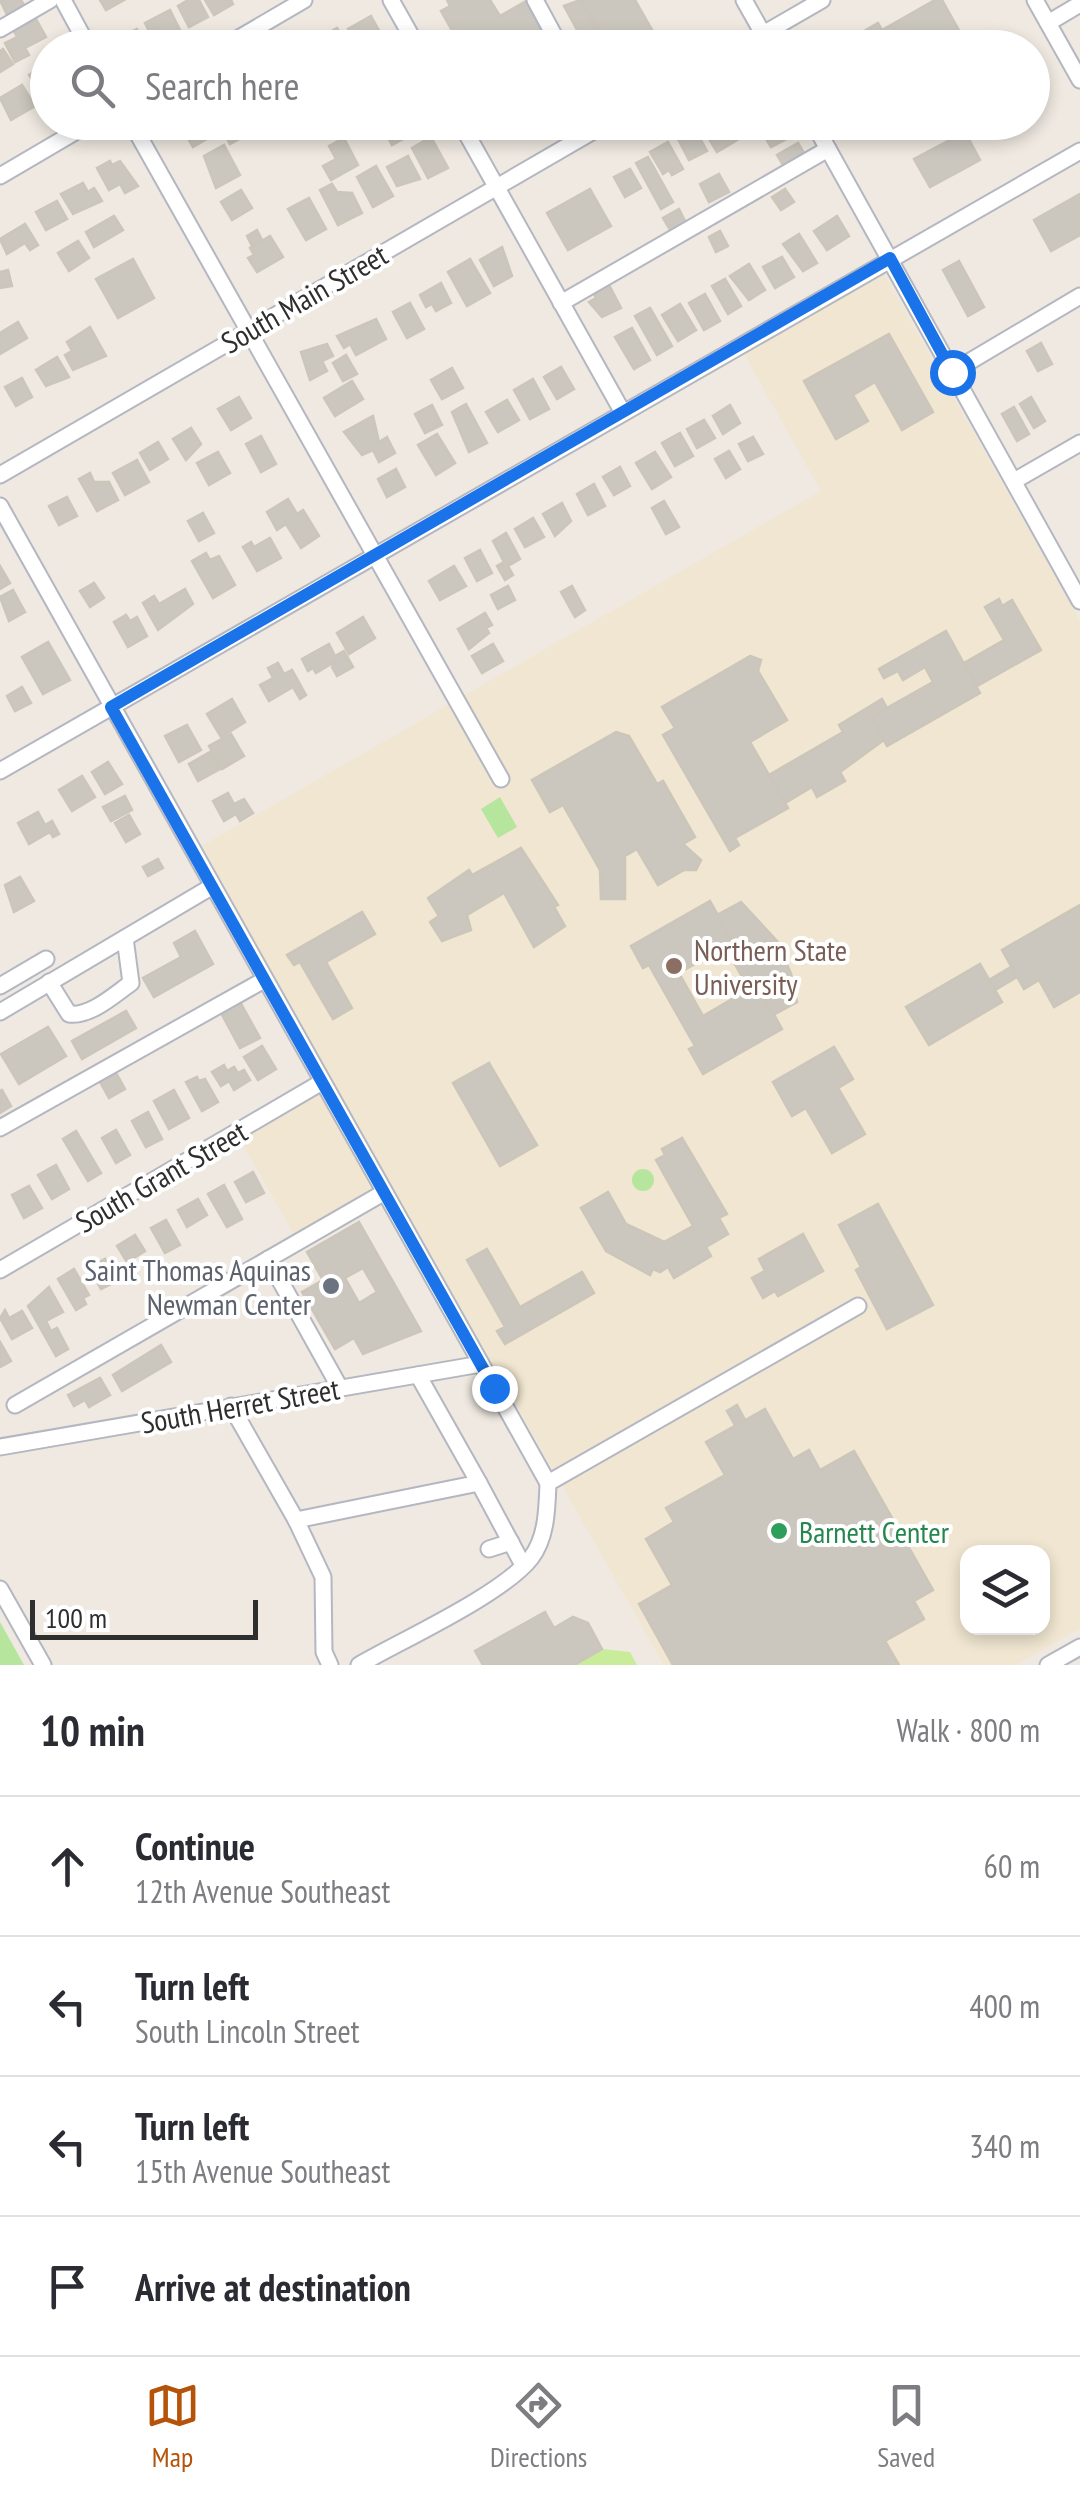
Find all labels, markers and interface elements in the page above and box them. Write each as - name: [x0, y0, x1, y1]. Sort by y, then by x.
- search box: [30, 30, 1050, 140]
- icon: search: [65, 58, 120, 113]
- text: Search here: [145, 61, 299, 110]
- street label: South Main Street: [214, 234, 395, 361]
- route start: [930, 350, 976, 396]
- place label: Northern State University: [694, 930, 847, 1003]
- marker: Northern State University: [663, 955, 685, 977]
- street label: South Grant Street: [68, 1111, 254, 1241]
- place label: Saint Thomas Aquinas Newman Center: [84, 1250, 312, 1323]
- marker: Saint Thomas Aquinas Newman Center: [320, 1275, 342, 1297]
- route end: [472, 1366, 518, 1412]
- street label: South Herret Street: [138, 1368, 343, 1442]
- place label: Barnett Center: [799, 1512, 950, 1551]
- marker: Barnett Center: [768, 1520, 790, 1542]
- map controls: [960, 1545, 1050, 1635]
- button: layers: [960, 1545, 1050, 1635]
- scale bar: [30, 1595, 258, 1640]
- text: 100 m: [45, 1599, 107, 1636]
- text: 10 min: [40, 1703, 145, 1758]
- text: Walk · 800 m: [896, 1709, 1040, 1751]
- text: Continue: [135, 1821, 255, 1870]
- icon: ahead: [40, 1839, 95, 1894]
- text: 60 m: [984, 1845, 1040, 1887]
- text: 12th Avenue Southeast: [135, 1870, 390, 1912]
- text: Turn left: [135, 1961, 249, 2010]
- icon: left: [40, 1979, 95, 2034]
- text: 400 m: [969, 1985, 1040, 2027]
- text: South Lincoln Street: [135, 2010, 360, 2052]
- text: Turn left: [135, 2101, 249, 2150]
- icon: left: [40, 2119, 95, 2174]
- text: 340 m: [969, 2125, 1040, 2167]
- text: 15th Avenue Southeast: [135, 2150, 390, 2192]
- icon: arrive: [40, 2259, 95, 2314]
- text: Arrive at destination: [135, 2262, 411, 2311]
- tab: Map: [145, 2378, 200, 2475]
- tab: Directions: [490, 2378, 587, 2475]
- tab: Saved: [877, 2378, 935, 2475]

